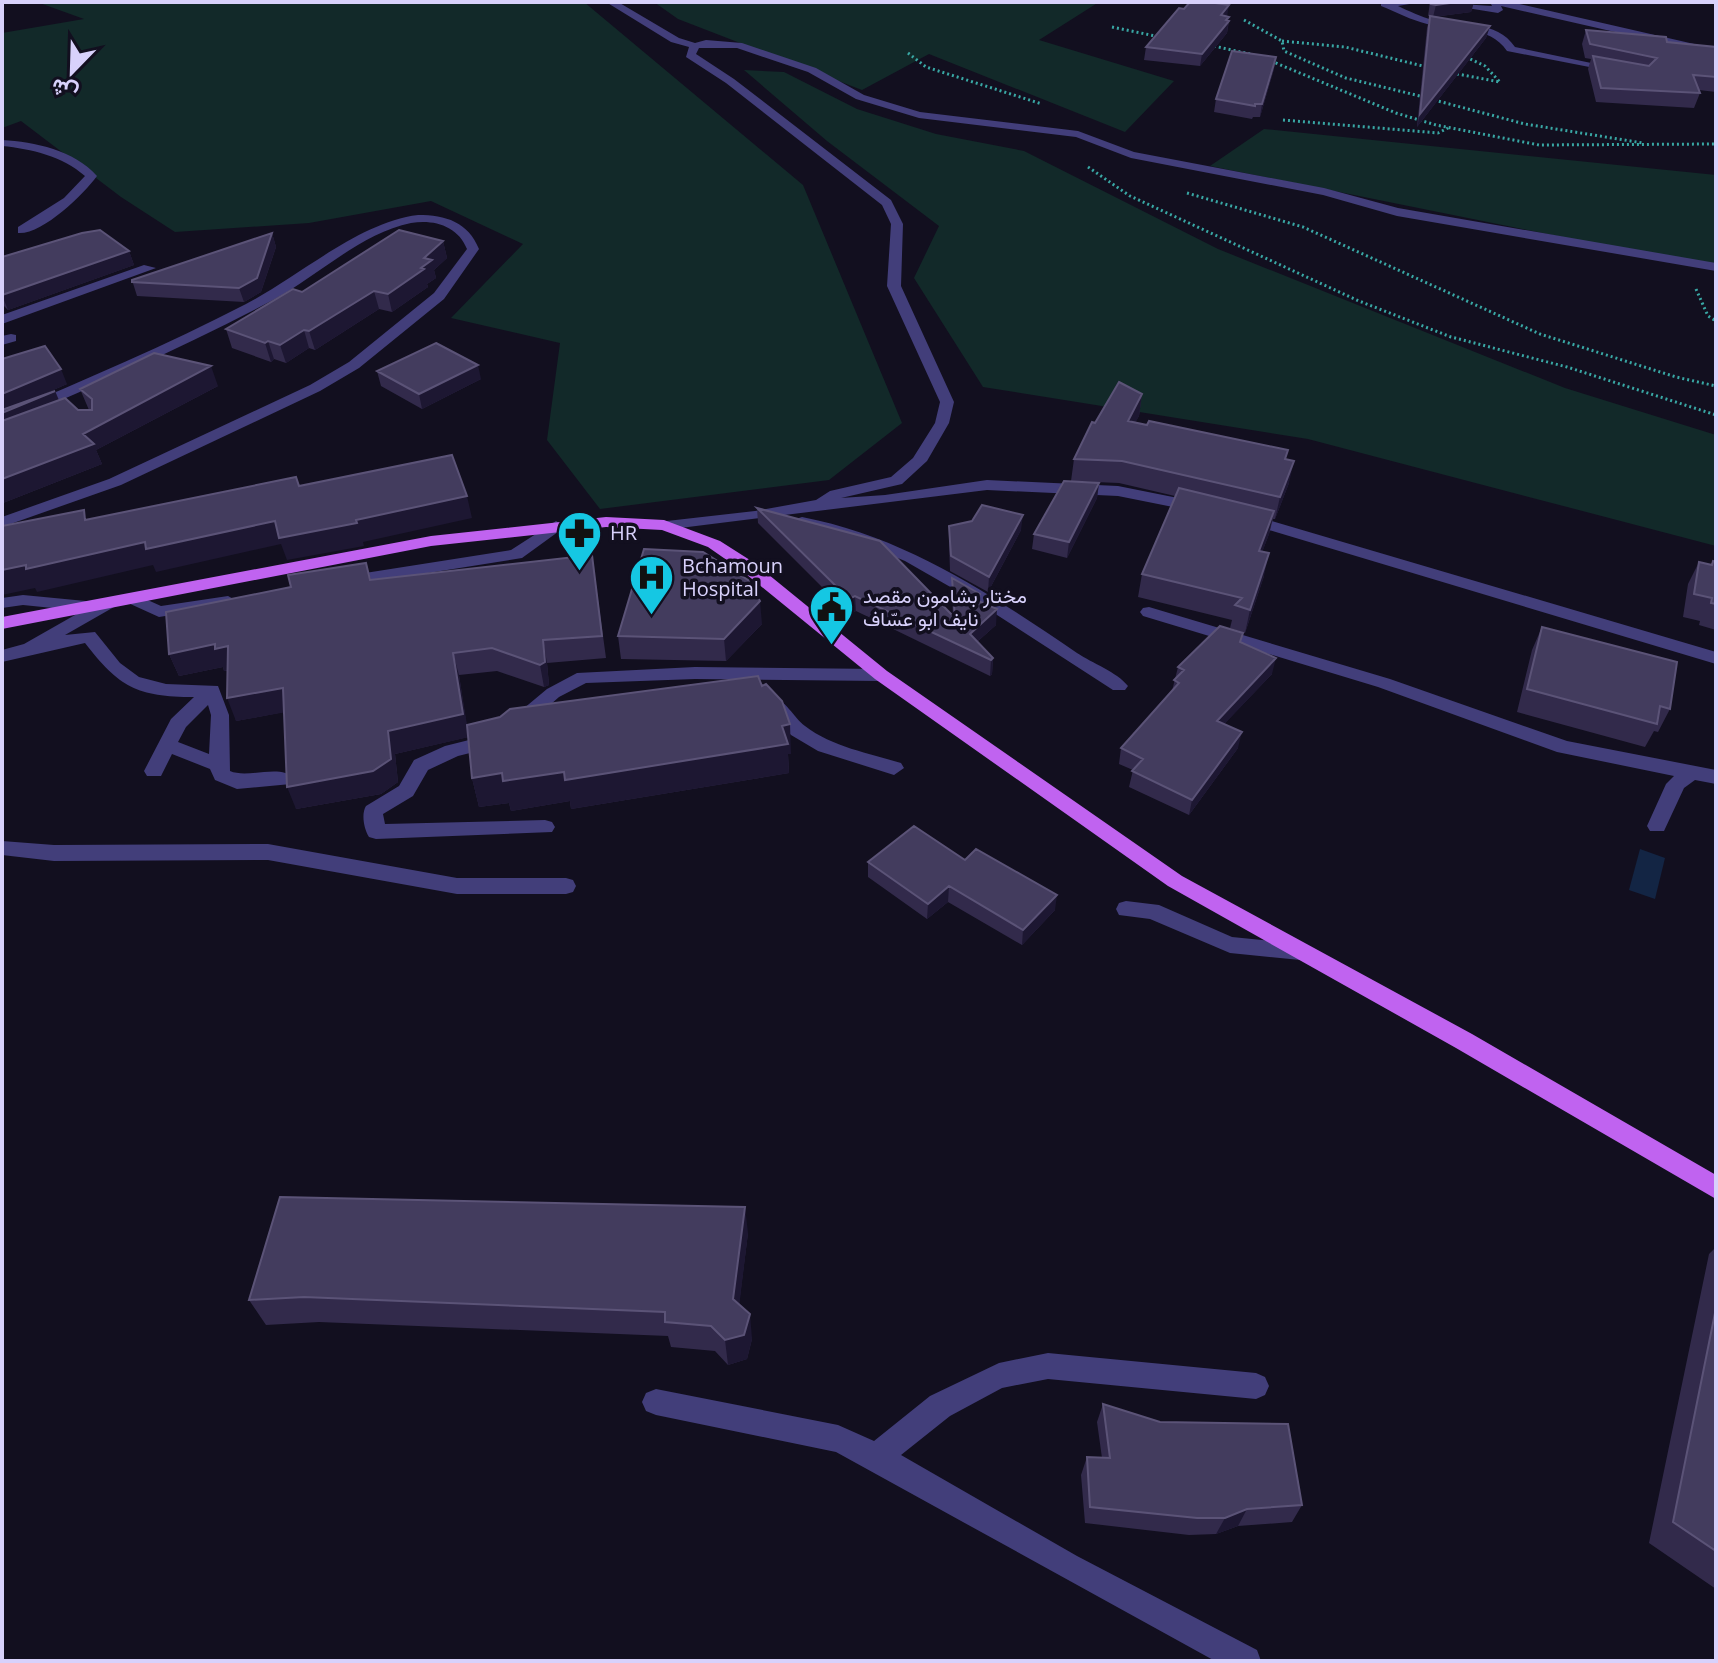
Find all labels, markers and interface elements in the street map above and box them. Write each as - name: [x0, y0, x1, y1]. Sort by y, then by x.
- north arrow: [32, 32, 112, 112]
- text: ش: [46, 72, 82, 110]
- pharmacy icon: HR: [555, 509, 603, 572]
- place label: HR: [610, 519, 638, 546]
- place label: Bchamoun Hospital: [682, 552, 783, 602]
- hospital icon: Bchamoun Hospital: [627, 553, 675, 616]
- place label: مختار بشامون مقصد نايف ابو عسّاف: [863, 582, 1027, 632]
- public building icon: مختار بشامون مقصد نايف ابو عسّاف: [808, 584, 856, 647]

